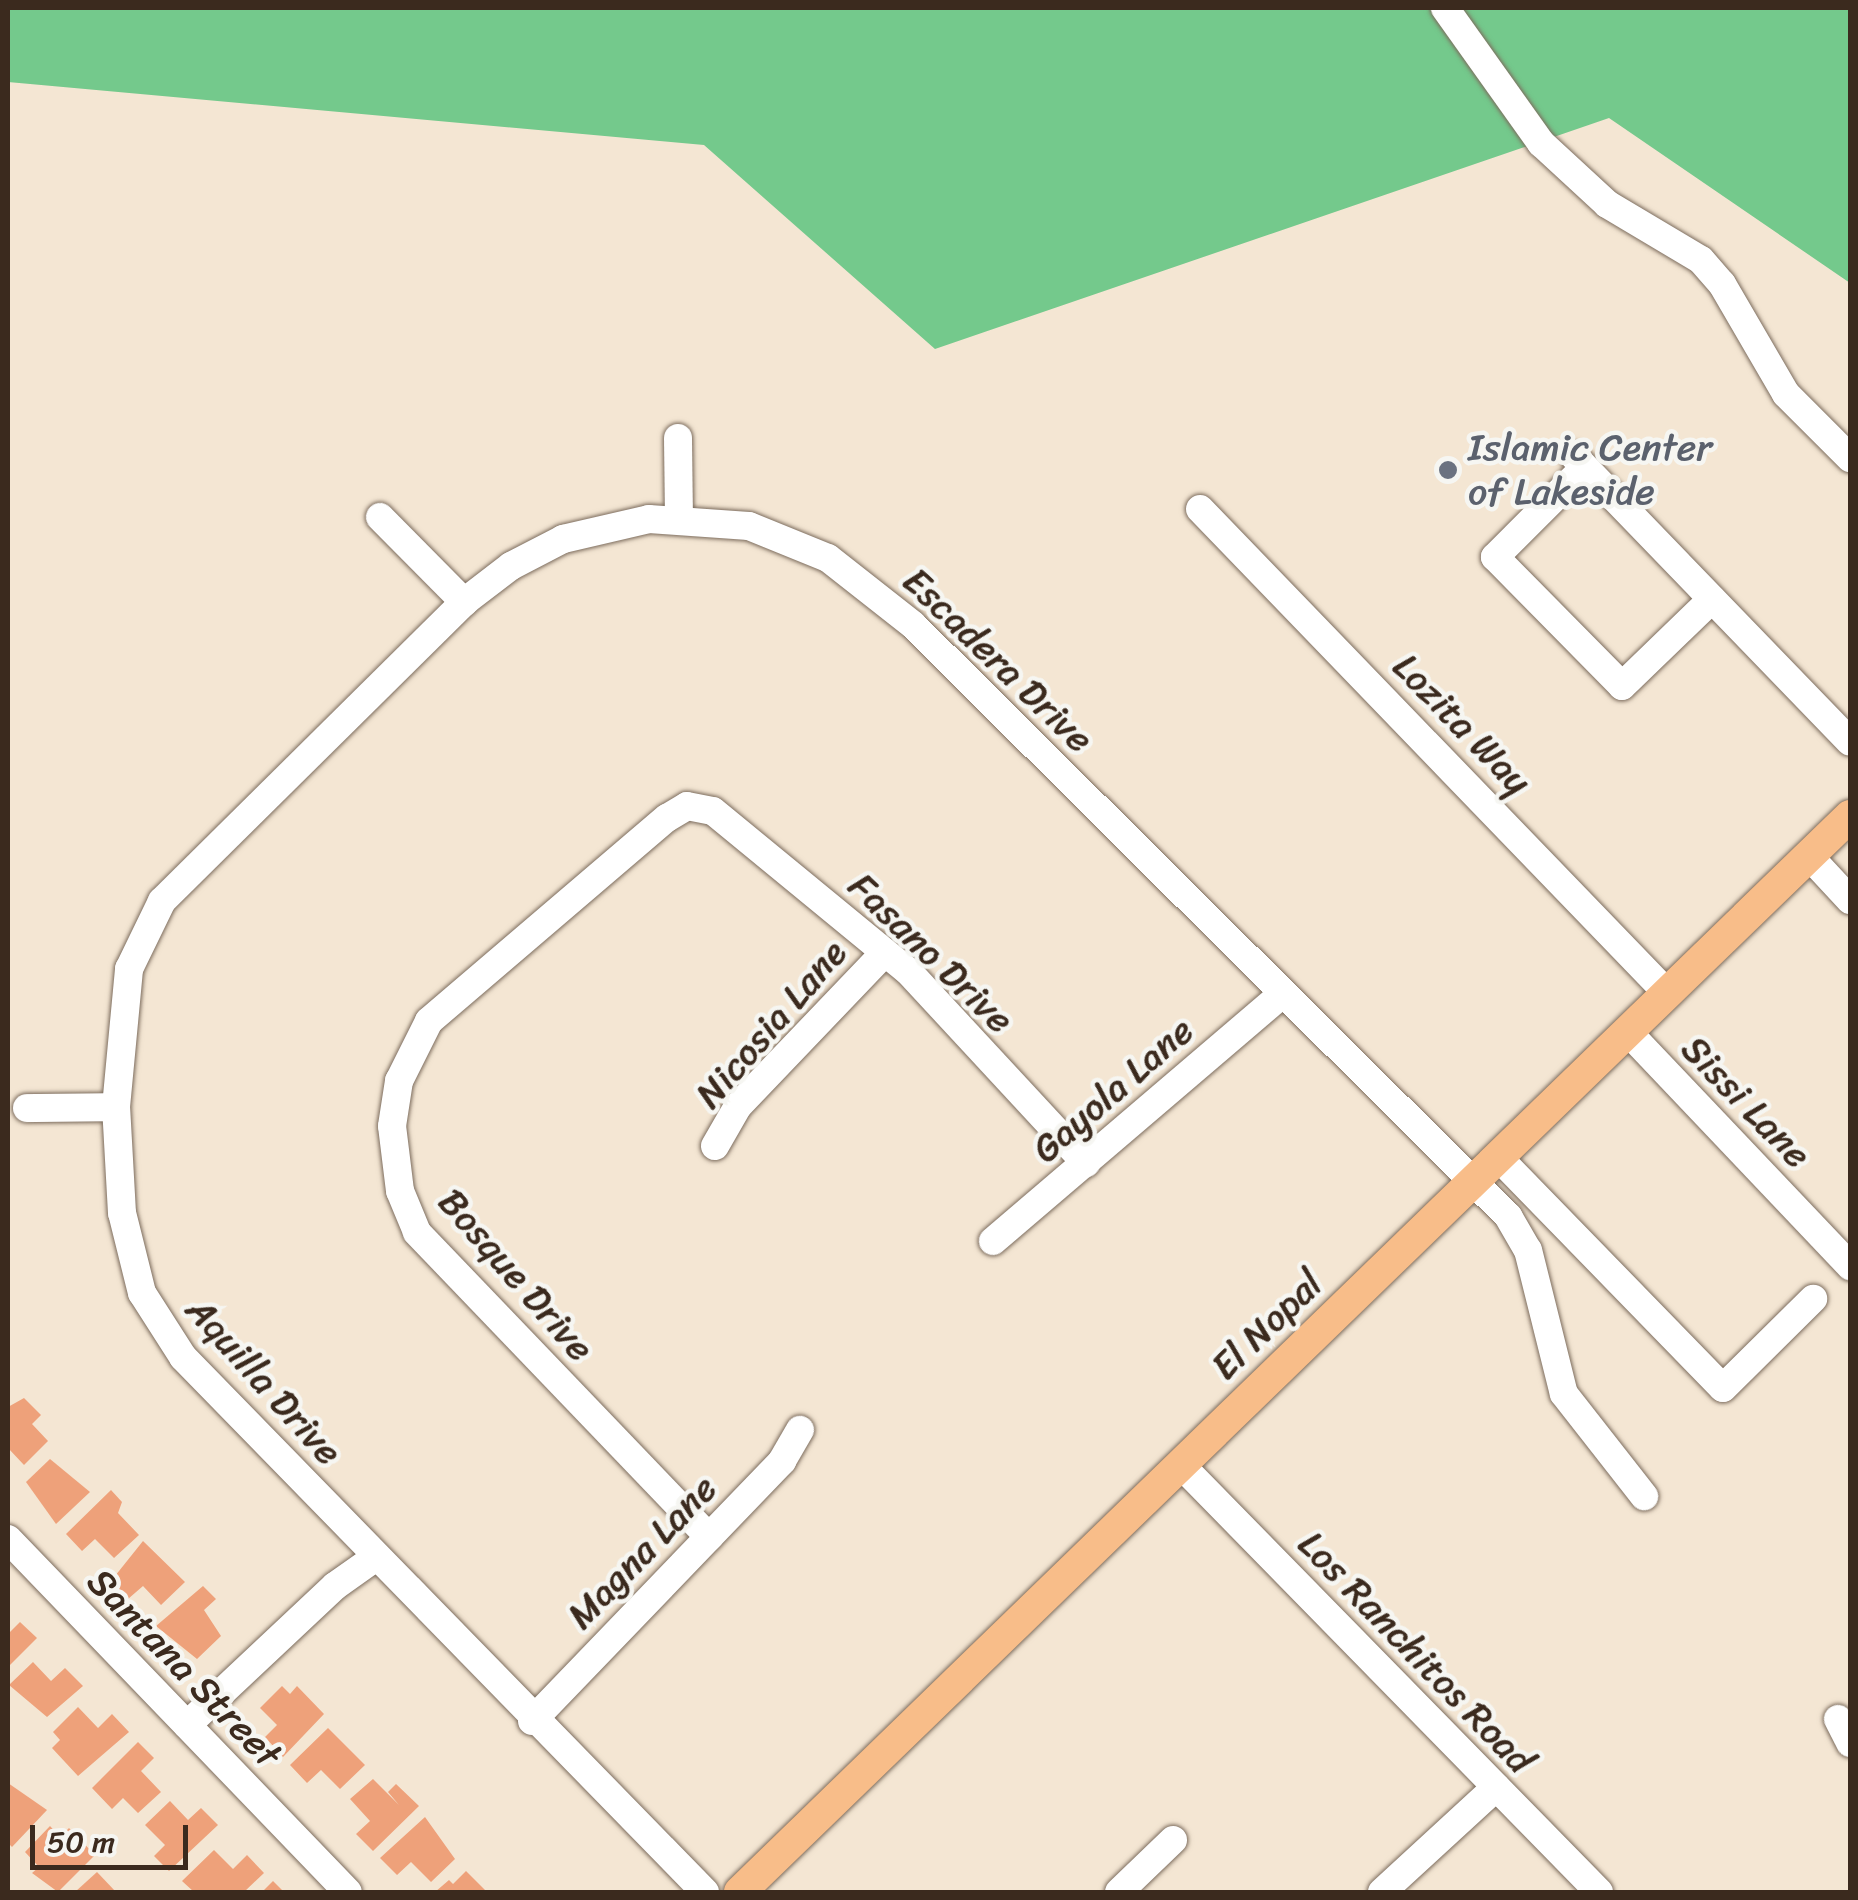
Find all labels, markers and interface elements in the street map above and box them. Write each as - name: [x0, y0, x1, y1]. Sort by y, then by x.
- place label: Islamic Center of Lakeside: [1468, 425, 1714, 514]
- marker: Islamic Center of Lakeside: [1437, 459, 1459, 481]
- street label: Escadera Drive: [893, 558, 1103, 762]
- street label: Lozita Way: [1383, 644, 1541, 804]
- street label: Fasano Drive: [839, 863, 1023, 1043]
- street label: Nicosia Lane: [685, 930, 857, 1118]
- street label: Gayola Lane: [1023, 1008, 1203, 1172]
- street label: Sissi Lane: [1672, 1026, 1820, 1178]
- street label: Bosque Drive: [429, 1179, 603, 1371]
- street label: El Nopal: [1202, 1261, 1332, 1389]
- street label: Aquilla Drive: [176, 1287, 352, 1475]
- street label: Magna Lane: [558, 1466, 726, 1638]
- street label: Los Ranchitos Road: [1288, 1521, 1544, 1783]
- street label: Santana Street: [78, 1559, 290, 1777]
- scale bar: [35, 1805, 192, 1867]
- text: 50 m: [47, 1815, 115, 1869]

